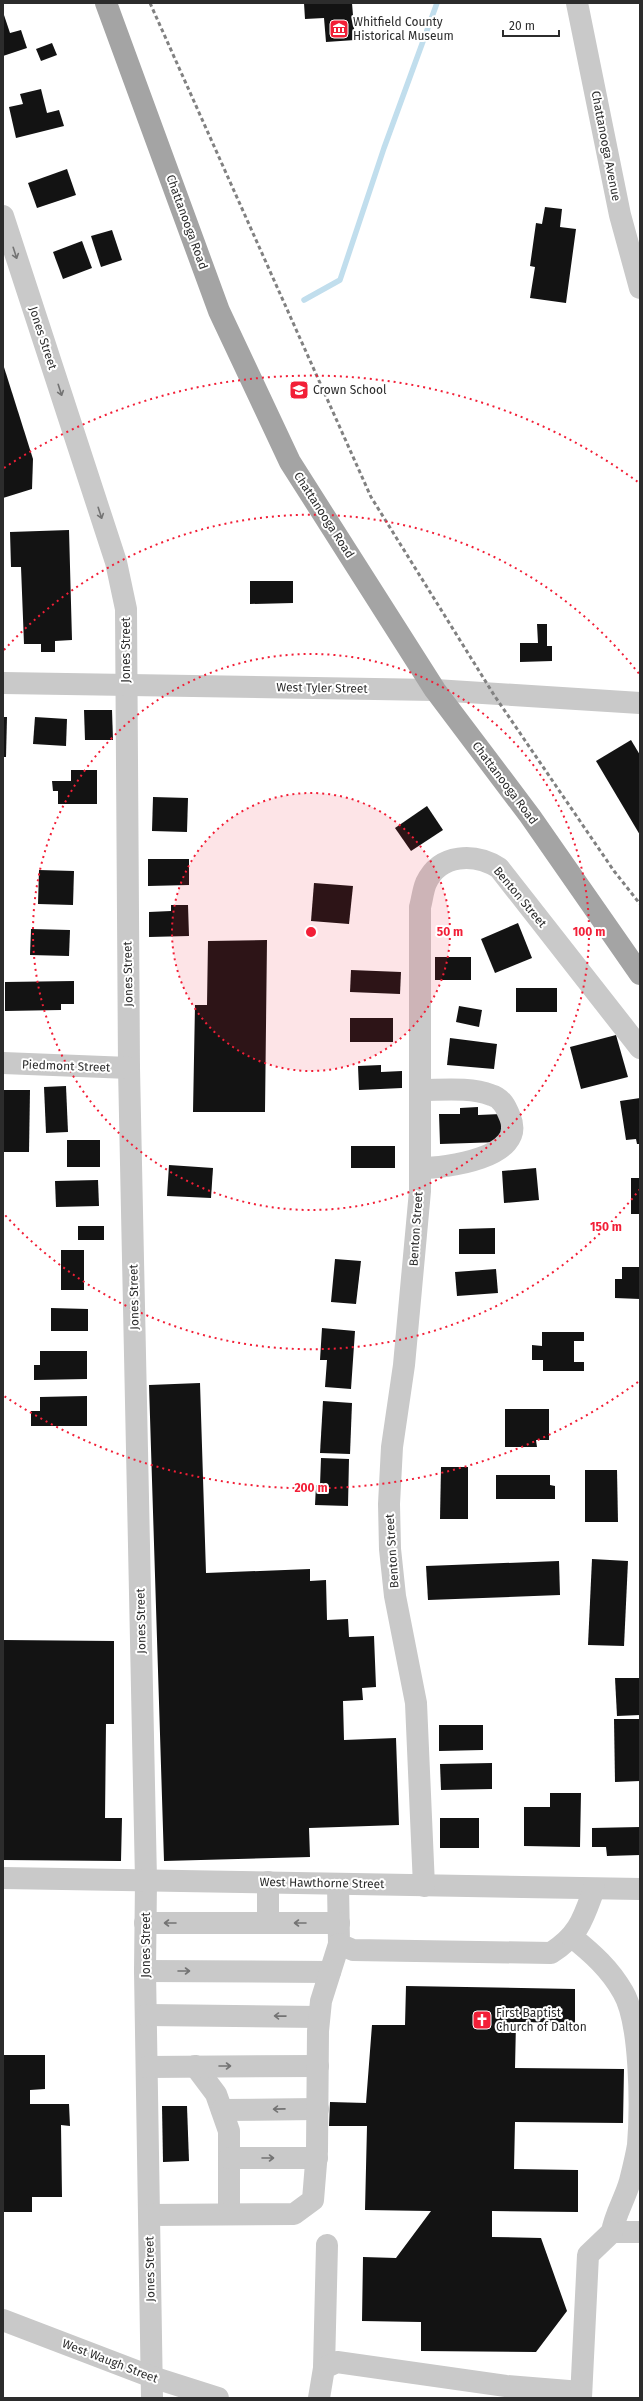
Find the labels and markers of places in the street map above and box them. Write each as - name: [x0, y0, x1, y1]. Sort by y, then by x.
- place label: Whitfield County Historical Museum: [353, 15, 454, 43]
- museum icon: Whitfield County Historical Museum: [328, 18, 350, 40]
- school or university icon: Crown School: [288, 379, 310, 401]
- place label: Crown School: [313, 383, 387, 397]
- centre of rings: [304, 925, 318, 939]
- place label: First Baptist Church of Dalton: [496, 2006, 587, 2034]
- church icon: First Baptist Church of Dalton: [471, 2009, 493, 2031]

